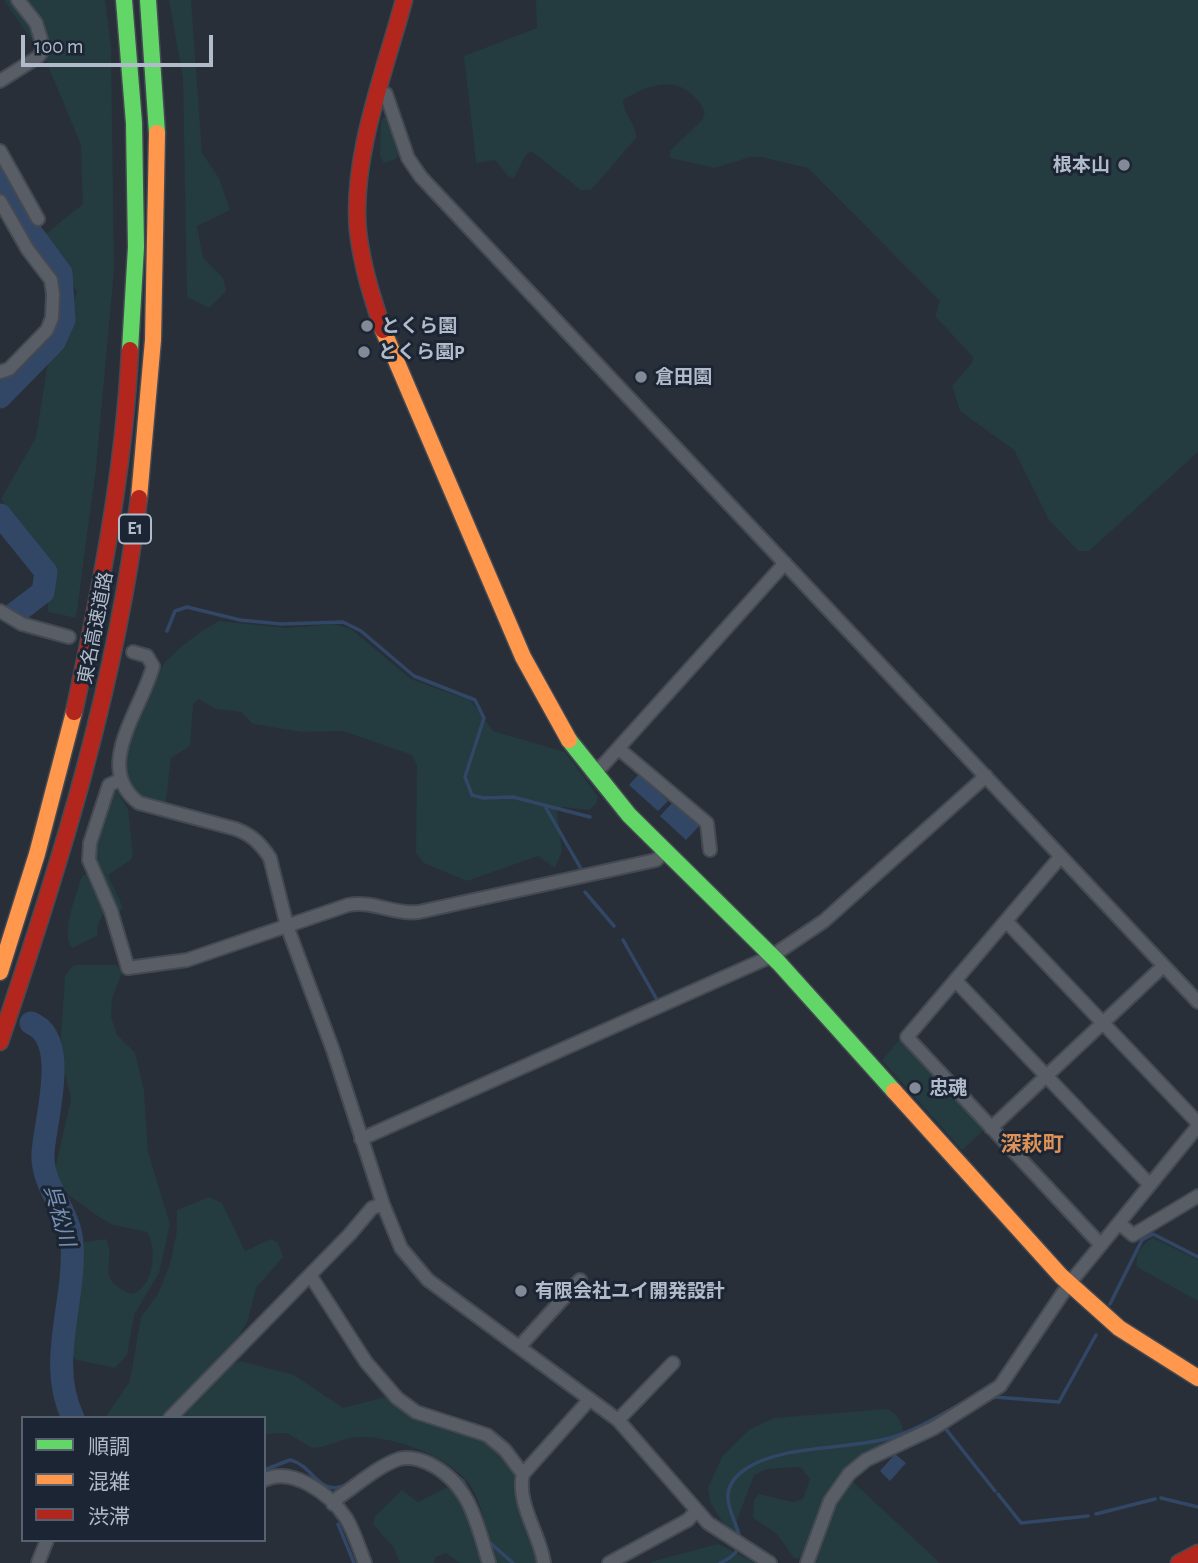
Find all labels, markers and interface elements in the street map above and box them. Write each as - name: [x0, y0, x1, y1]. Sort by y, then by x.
- scale bar: [24, 21, 217, 65]
- text: 100 m: [34, 36, 84, 57]
- place label: 根本山: [1053, 154, 1110, 176]
- marker: 根本山: [1116, 157, 1132, 173]
- place label: とくら園: [381, 315, 457, 337]
- marker: とくら園: [359, 318, 375, 334]
- place label: とくら園P: [378, 341, 465, 363]
- marker: とくら園P: [356, 344, 372, 360]
- place label: 倉田園: [655, 366, 712, 388]
- marker: 倉田園: [633, 369, 649, 385]
- road number: E1: [119, 514, 151, 544]
- street label: 東名高速道路: [74, 570, 118, 686]
- place label: 忠魂: [929, 1077, 967, 1099]
- marker: 忠魂: [907, 1080, 923, 1096]
- district label: 深萩町: [1001, 1132, 1063, 1158]
- water label: 呉松川: [38, 1182, 80, 1250]
- place label: 有限会社ユイ開発設計: [535, 1280, 725, 1302]
- marker: 有限会社ユイ開発設計: [513, 1283, 529, 1299]
- legend: [21, 1416, 266, 1542]
- text: 順調: [88, 1437, 130, 1458]
- text: 混雑: [88, 1472, 130, 1493]
- text: 渋滞: [88, 1507, 130, 1528]

